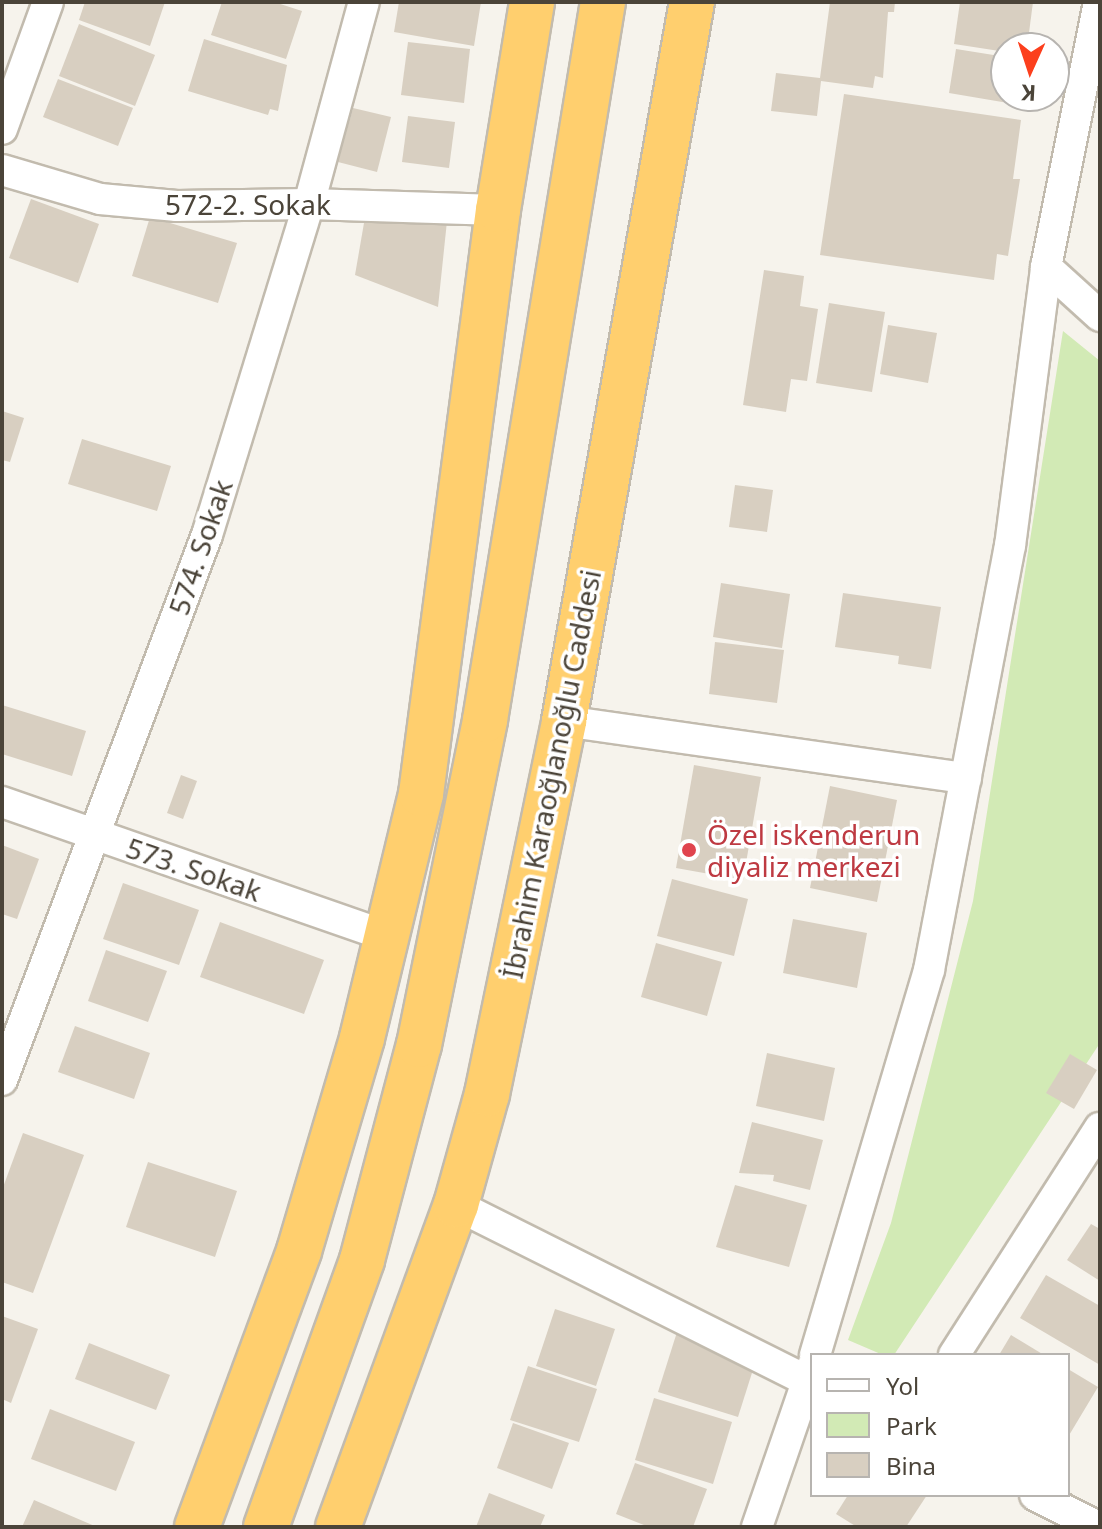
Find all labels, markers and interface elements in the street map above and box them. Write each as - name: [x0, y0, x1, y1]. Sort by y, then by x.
- north arrow: [990, 32, 1070, 112]
- text: K: [1021, 79, 1037, 109]
- street label: 572-2. Sokak: [165, 187, 331, 221]
- street label: 574. Sokak: [161, 475, 239, 619]
- street label: İbrahim Karaoğlanoğlu Caddesi: [495, 567, 607, 981]
- place label: Özel iskenderun diyaliz merkezi: [707, 817, 920, 883]
- street label: 573. Sokak: [122, 830, 266, 908]
- marker: Özel iskenderun diyaliz merkezi: [678, 839, 700, 861]
- legend: [810, 1353, 1070, 1497]
- text: Yol: [886, 1369, 919, 1402]
- text: Park: [886, 1409, 937, 1442]
- text: Bina: [886, 1449, 936, 1482]

